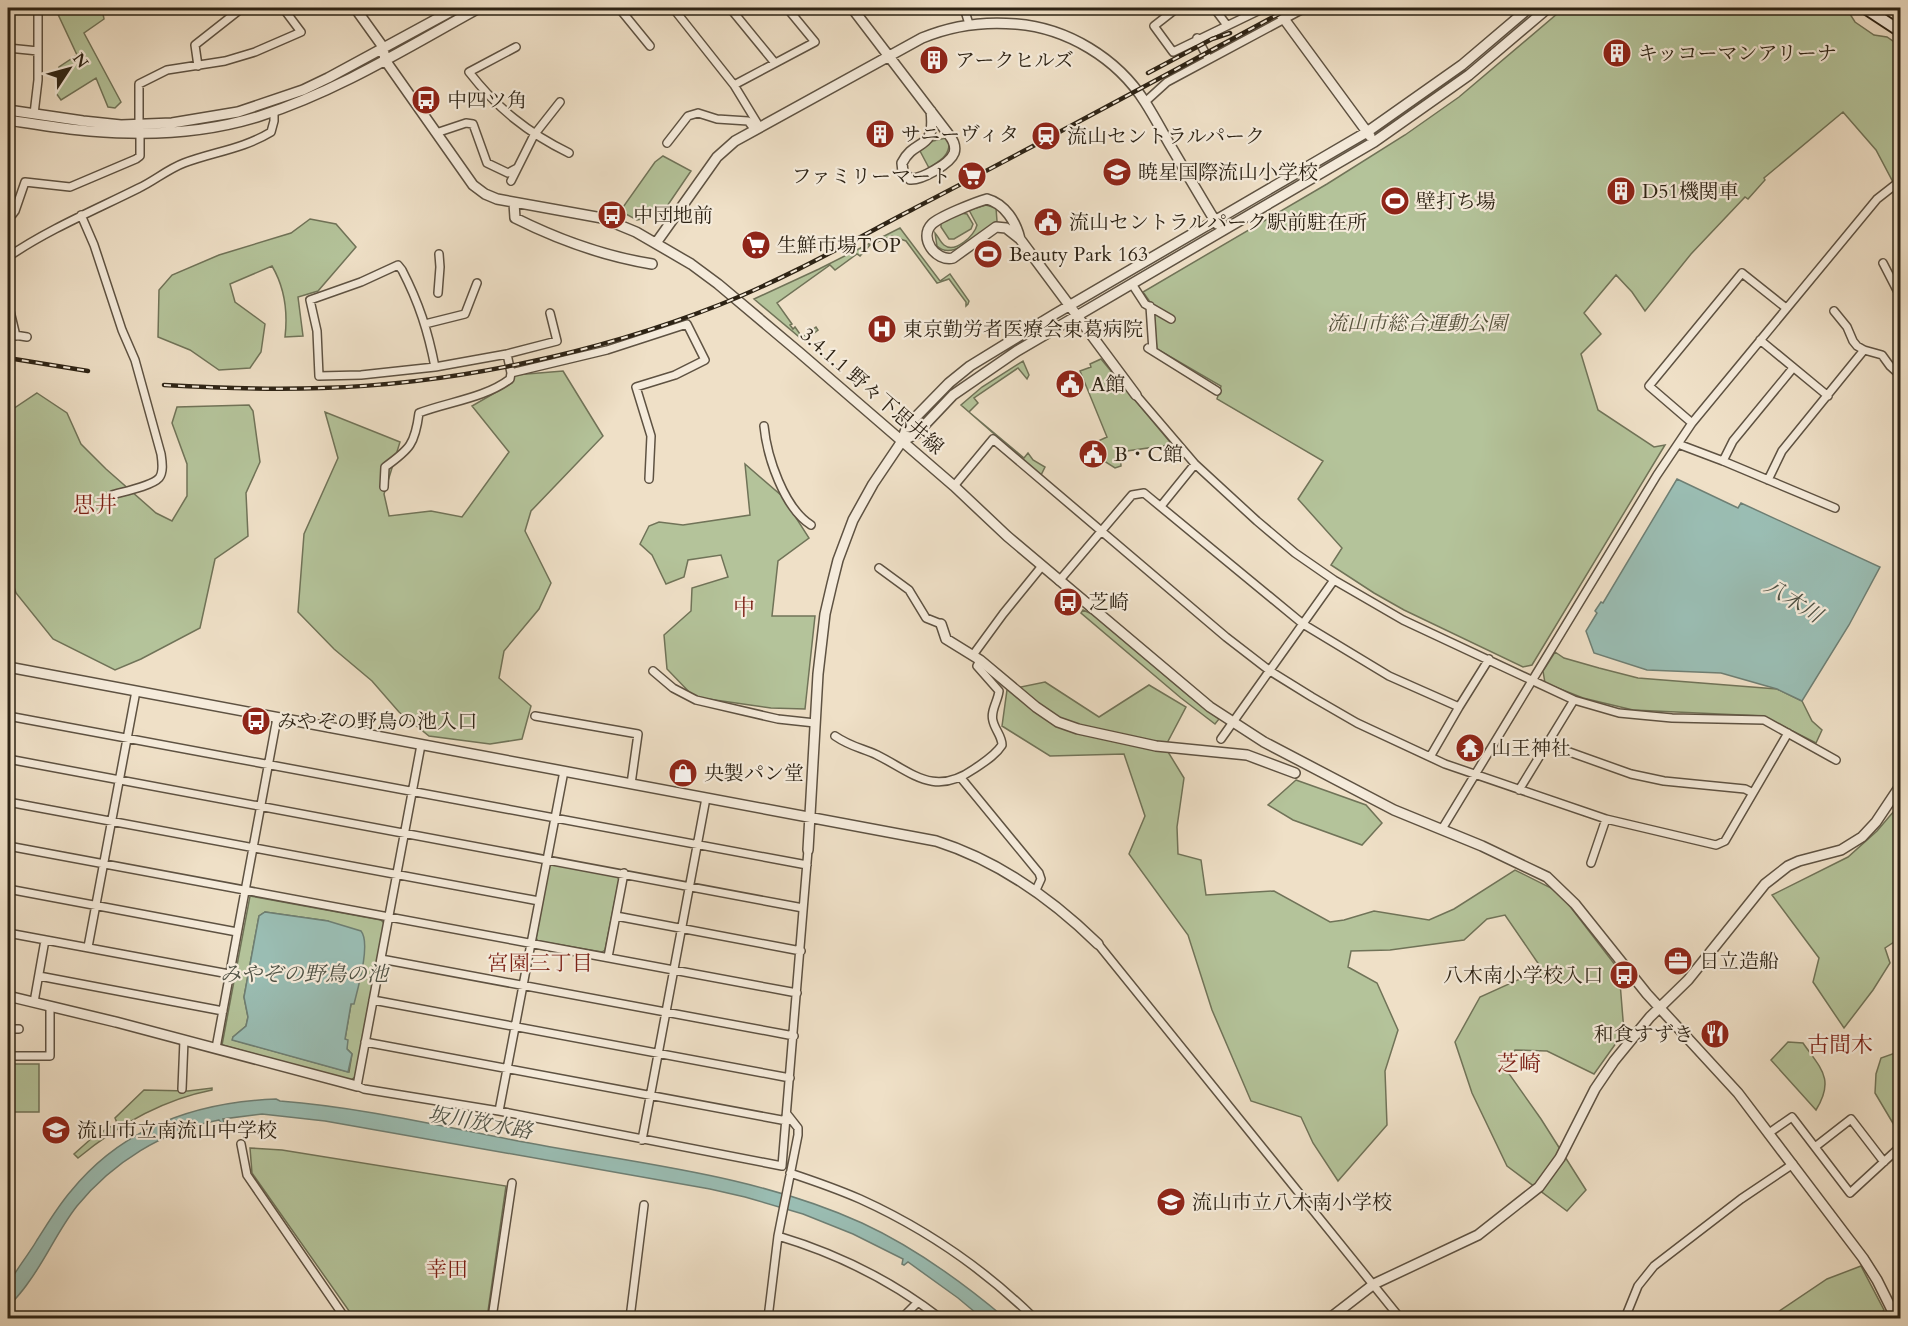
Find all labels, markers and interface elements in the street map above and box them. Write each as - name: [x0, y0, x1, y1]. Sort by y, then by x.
- building icon: キッコーマンアリーナ: [1601, 37, 1633, 69]
- north arrow: [39, 39, 99, 99]
- place label: キッコーマンアリーナ: [1638, 40, 1837, 67]
- building icon: アークヒルズ: [918, 44, 950, 76]
- place label: アークヒルズ: [955, 47, 1074, 74]
- text: N: [67, 49, 93, 73]
- bus stop icon: 中四ツ角: [410, 84, 442, 116]
- place label: 中四ツ角: [447, 87, 527, 114]
- building icon: サニーヴィタ: [864, 118, 896, 150]
- station icon: 流山セントラルパーク: [1030, 120, 1062, 152]
- place label: サニーヴィタ: [901, 121, 1019, 148]
- place label: 流山セントラルパーク: [1067, 123, 1265, 150]
- school or university icon: 暁星国際流山小学校: [1101, 156, 1133, 188]
- place label: 暁星国際流山小学校: [1138, 159, 1318, 186]
- supermarket icon: ファミリーマート: [956, 160, 988, 192]
- place label: ファミリーマート: [791, 163, 951, 190]
- building icon: D51機関車: [1605, 175, 1637, 207]
- place label: D51機関車: [1642, 178, 1739, 205]
- sports icon: 壁打ち場: [1379, 185, 1411, 217]
- place label: 壁打ち場: [1416, 188, 1496, 215]
- bus stop icon: 中団地前: [596, 199, 628, 231]
- place label: 中団地前: [633, 202, 713, 229]
- public building icon: 流山セントラルパーク駅前駐在所: [1032, 206, 1064, 238]
- place label: 流山セントラルパーク駅前駐在所: [1069, 209, 1367, 236]
- supermarket icon: 生鮮市場TOP: [740, 229, 772, 261]
- place label: 生鮮市場TOP: [777, 232, 901, 259]
- sports icon: Beauty Park 163: [972, 238, 1004, 270]
- place label: Beauty Park 163: [1009, 241, 1148, 268]
- park label: 流山市総合運動公園: [1327, 310, 1510, 337]
- hospital icon: 東京勤労者医療会東葛病院: [866, 313, 898, 345]
- place label: 東京勤労者医療会東葛病院: [903, 316, 1143, 343]
- street label: 3.4.1.1 野々下思井線: [795, 321, 949, 461]
- public building icon: A館: [1054, 368, 1086, 400]
- place label: A館: [1091, 371, 1125, 398]
- public building icon: B・C館: [1077, 438, 1109, 470]
- place label: B・C館: [1114, 441, 1183, 468]
- district label: 思井: [73, 490, 117, 520]
- water label: 八木川: [1759, 572, 1829, 631]
- bus stop icon: 芝崎: [1052, 586, 1084, 618]
- place label: 芝崎: [1089, 589, 1129, 616]
- district label: 中: [733, 593, 755, 623]
- bus stop icon: みやぞの野鳥の池入口: [240, 705, 272, 737]
- place label: みやぞの野鳥の池入口: [277, 708, 477, 735]
- temple icon: 山王神社: [1454, 732, 1486, 764]
- place label: 山王神社: [1491, 735, 1571, 762]
- shop icon: 央製パン堂: [667, 757, 699, 789]
- place label: 央製パン堂: [704, 760, 804, 787]
- office icon: 日立造船: [1662, 945, 1694, 977]
- place label: 日立造船: [1699, 948, 1779, 975]
- district label: 宮園三丁目: [488, 949, 593, 978]
- bus stop icon: 八木南小学校入口: [1608, 959, 1640, 991]
- water label: みやぞの野鳥の池: [220, 960, 390, 989]
- place label: 八木南小学校入口: [1443, 962, 1603, 989]
- restaurant icon: 和食すずき: [1699, 1018, 1731, 1050]
- place label: 和食すずき: [1594, 1021, 1694, 1048]
- district label: 古間木: [1807, 1030, 1873, 1060]
- district label: 芝崎: [1497, 1049, 1541, 1079]
- water label: 坂川放水路: [426, 1100, 536, 1147]
- school or university icon: 流山市立南流山中学校: [40, 1114, 72, 1146]
- place label: 流山市立南流山中学校: [77, 1117, 277, 1144]
- school or university icon: 流山市立八木南小学校: [1155, 1186, 1187, 1218]
- place label: 流山市立八木南小学校: [1192, 1189, 1392, 1216]
- district label: 幸田: [426, 1255, 468, 1284]

